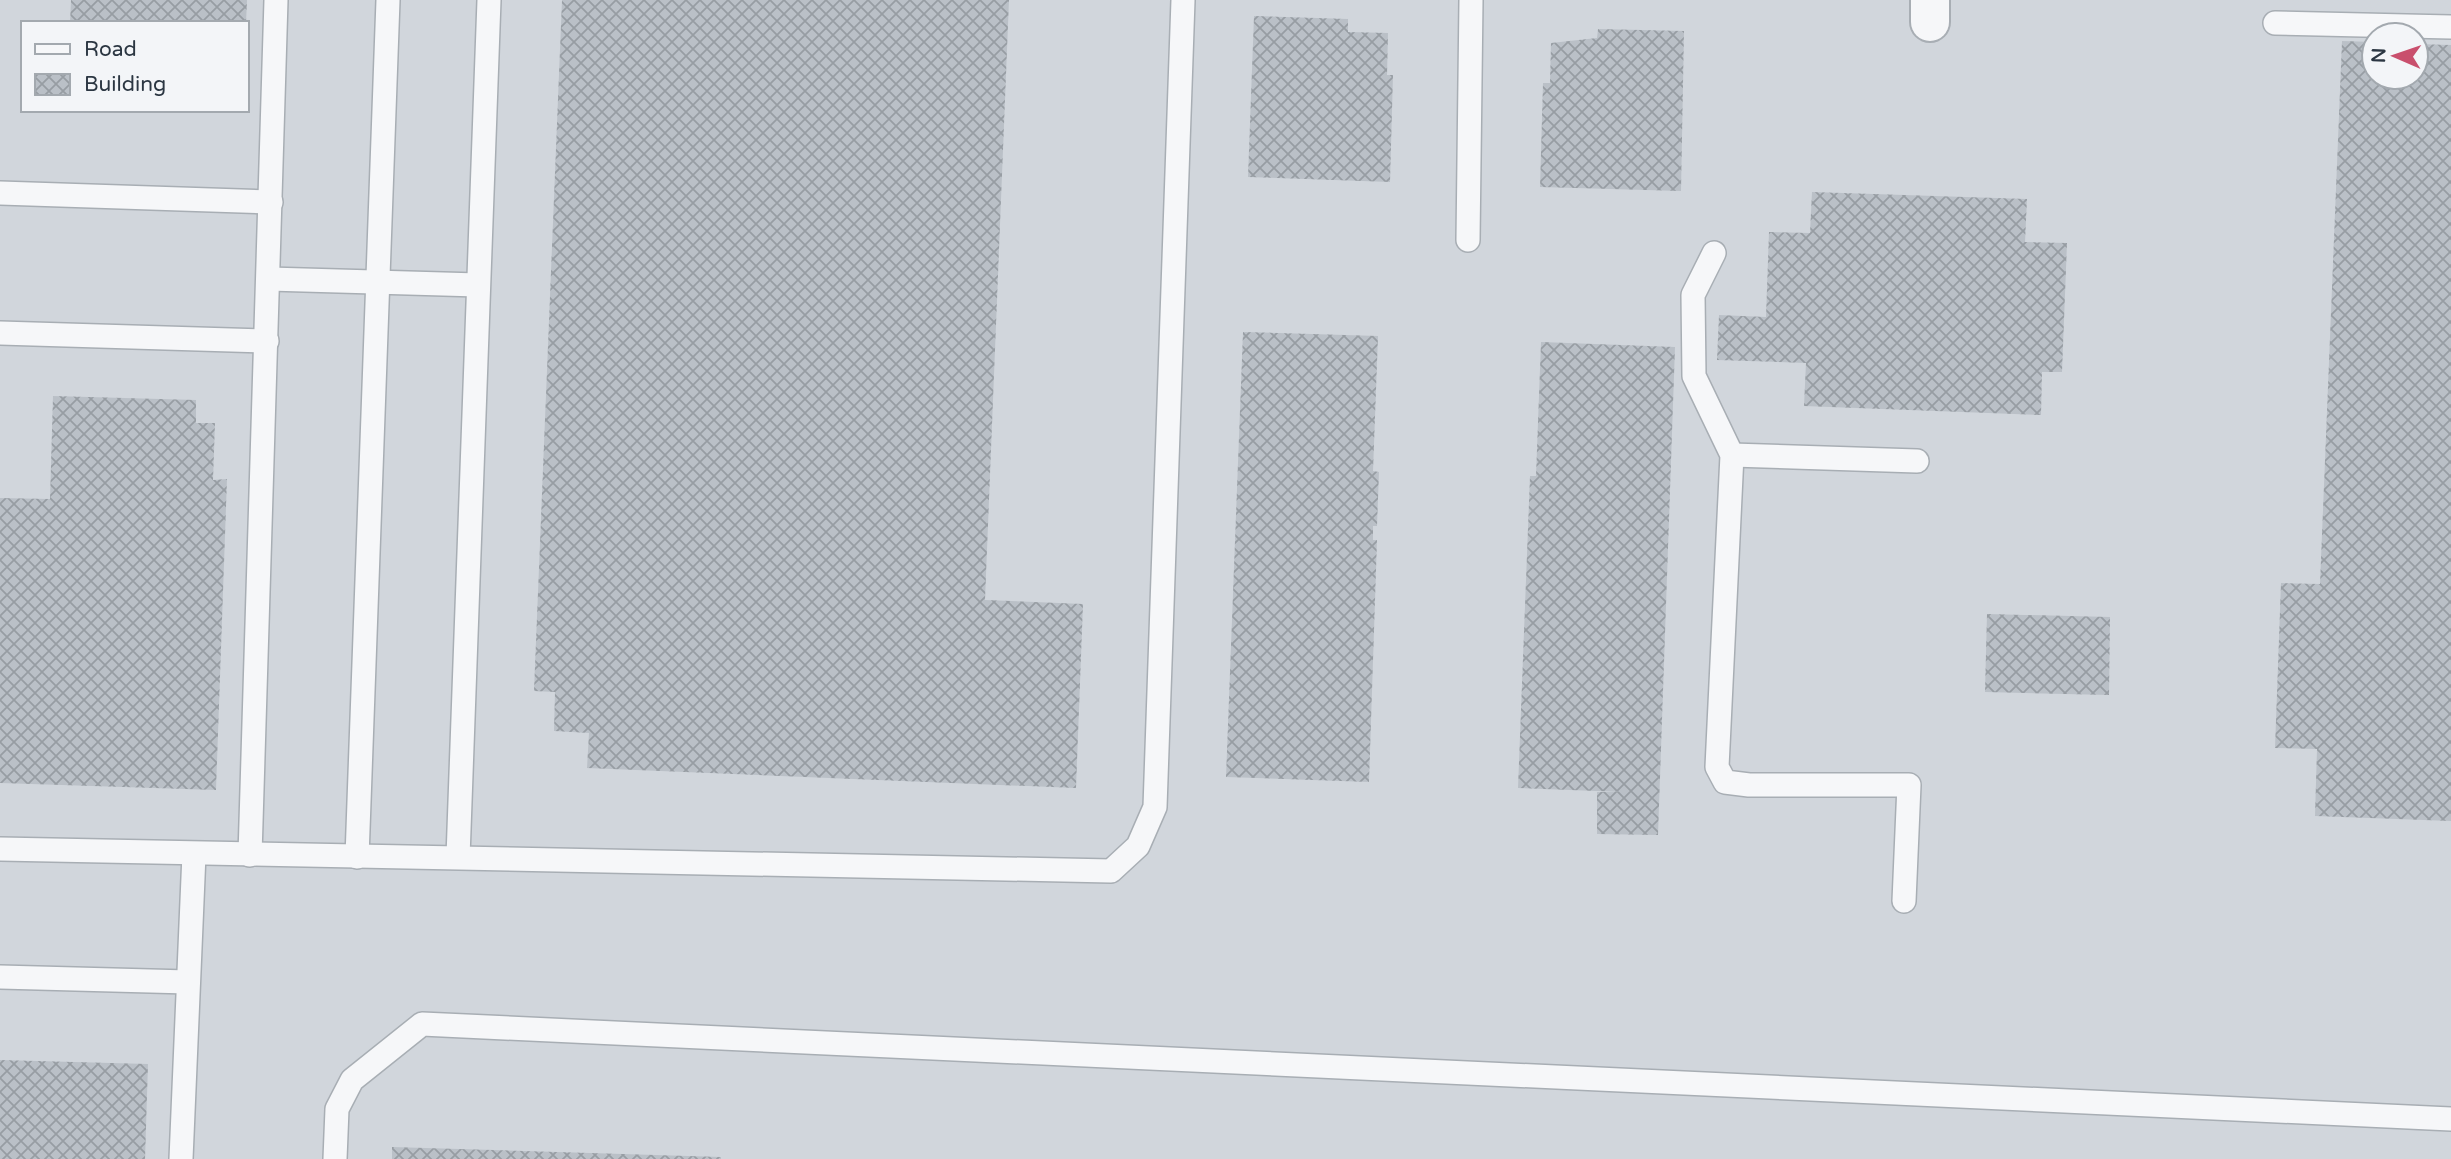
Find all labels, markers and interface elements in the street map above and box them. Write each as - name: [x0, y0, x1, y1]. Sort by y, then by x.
- legend: [21, 21, 248, 112]
- north arrow: [2360, 21, 2430, 91]
- text: Road: [84, 37, 137, 62]
- text: N: [2368, 47, 2390, 63]
- text: Building: [84, 72, 166, 97]

